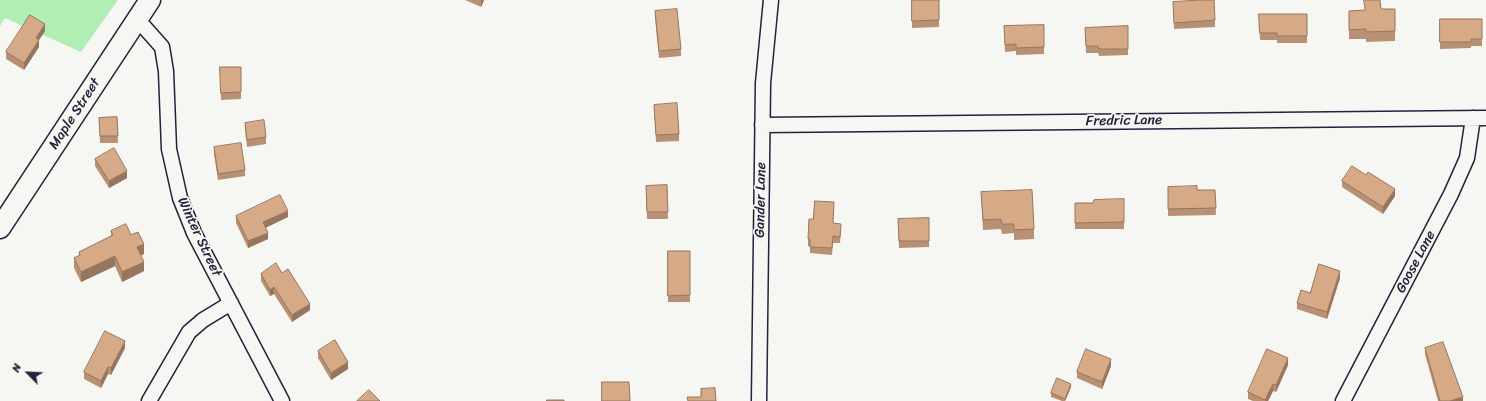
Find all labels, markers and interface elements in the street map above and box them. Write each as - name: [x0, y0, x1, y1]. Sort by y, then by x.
- street label: Maple Street: [46, 75, 104, 153]
- street label: Fredric Lane: [1086, 112, 1162, 130]
- street label: Gander Lane: [752, 162, 770, 238]
- street label: Winter Street: [173, 195, 225, 279]
- street label: Goose Lane: [1393, 228, 1439, 296]
- north arrow: [8, 353, 48, 393]
- text: N: [6, 361, 27, 375]

